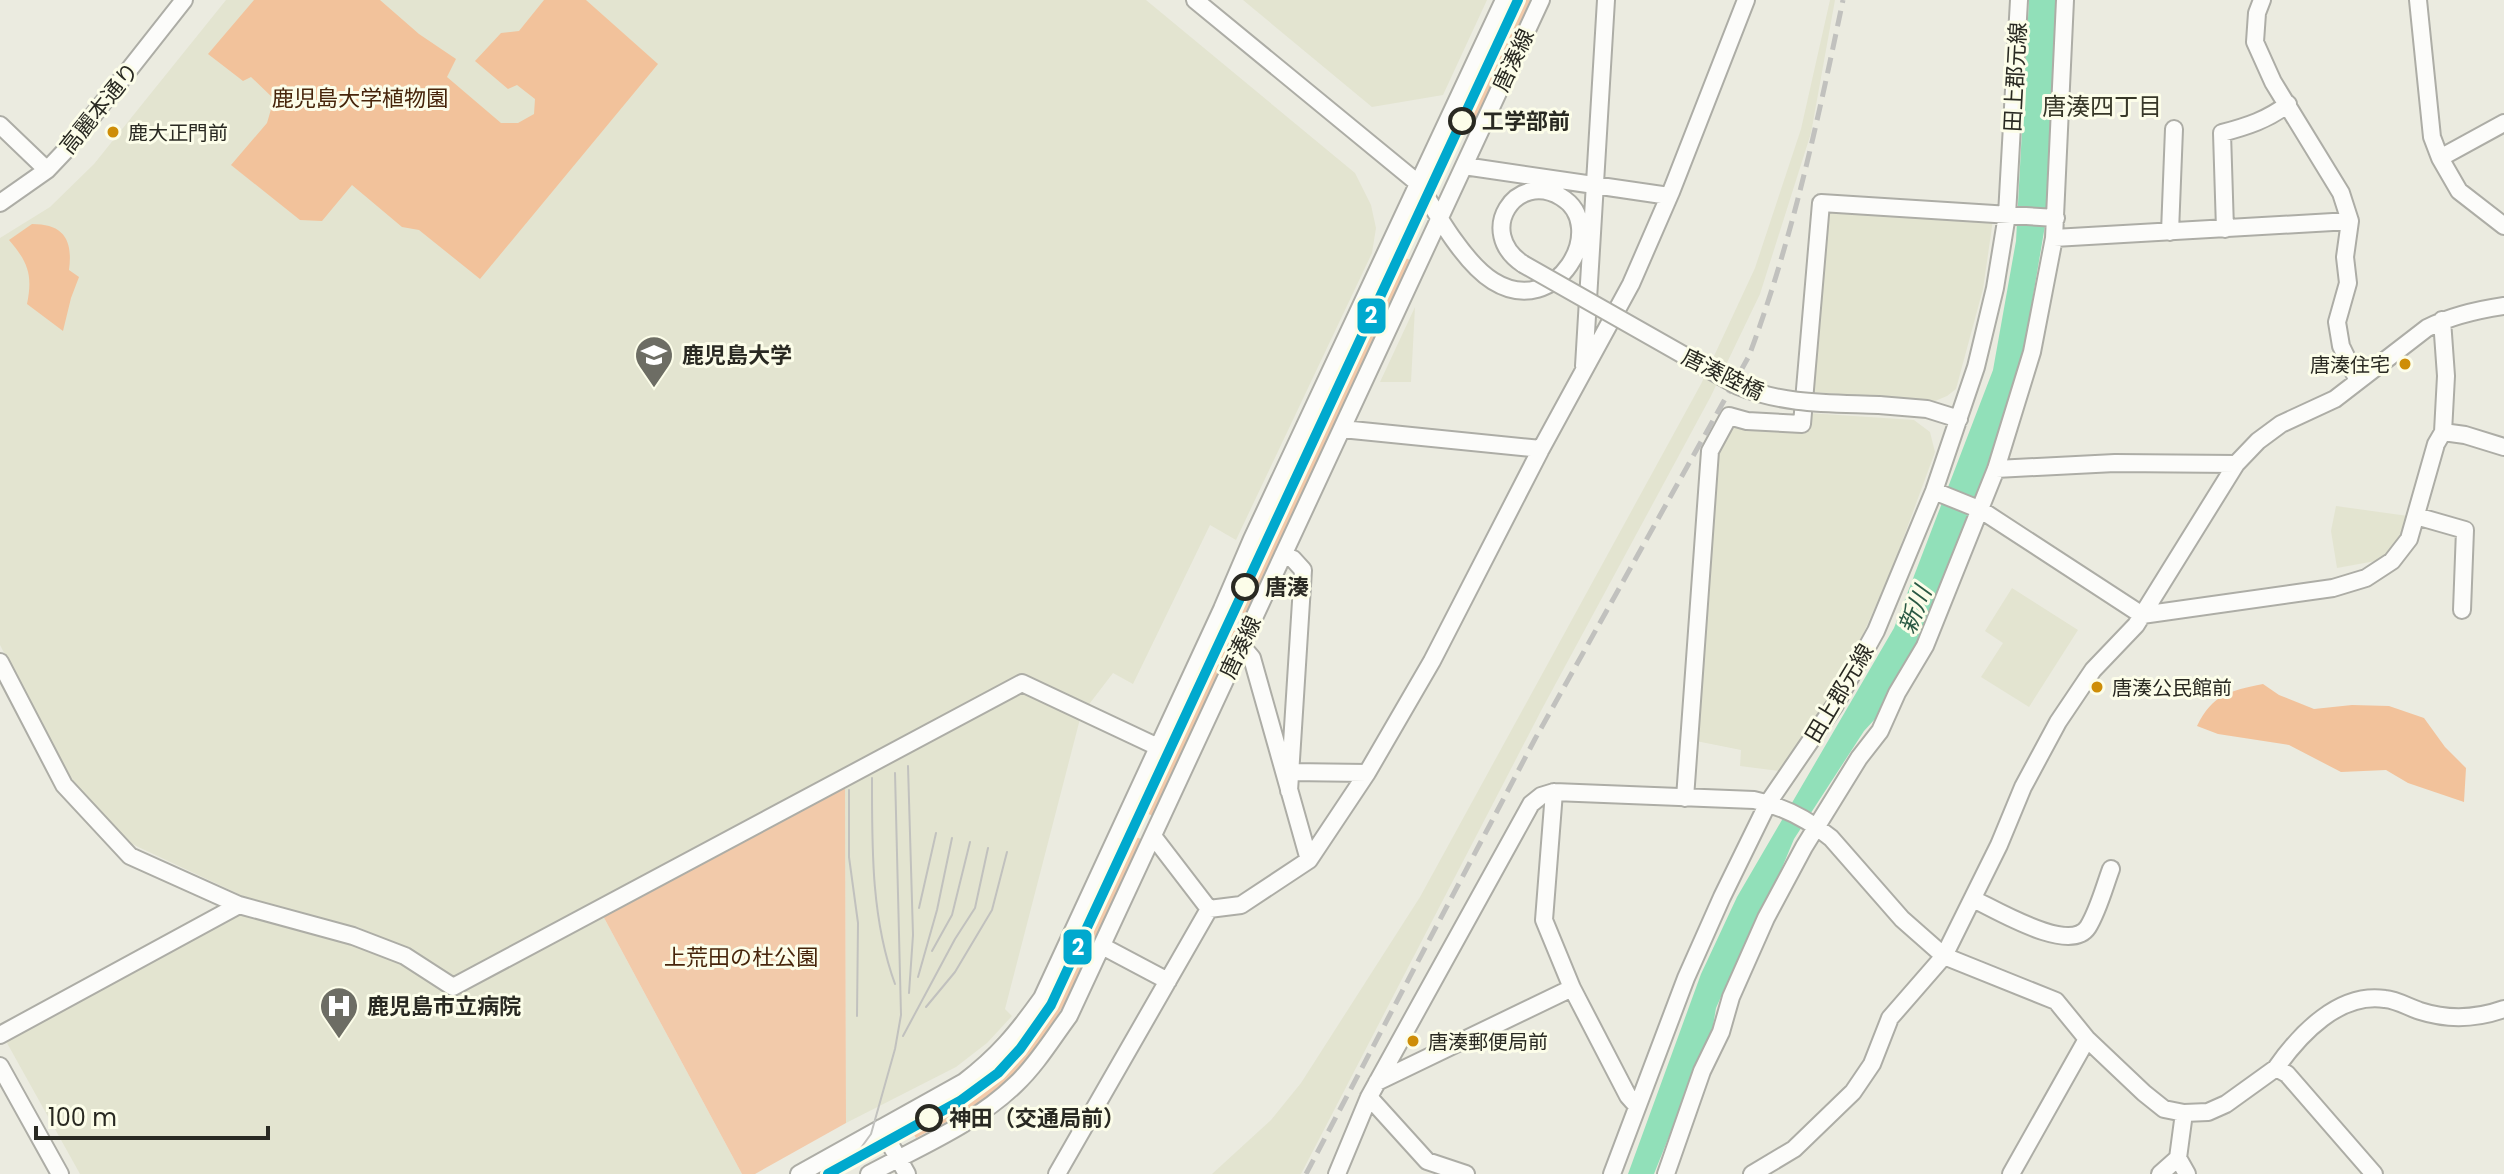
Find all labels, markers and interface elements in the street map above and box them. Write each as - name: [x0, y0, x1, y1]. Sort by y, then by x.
- street label: 田上郡元線: [1997, 21, 2034, 133]
- street label: 唐湊線: [1485, 24, 1541, 97]
- street label: 高麗本通り: [53, 56, 146, 161]
- park label: 鹿児島大学植物園: [272, 83, 448, 114]
- district label: 唐湊四丁目: [2042, 90, 2162, 123]
- place label: 工学部前: [1482, 106, 1570, 137]
- marker: 工学部前: [1449, 108, 1475, 134]
- place label: 鹿大正門前: [128, 119, 228, 147]
- marker: 鹿大正門前: [105, 124, 121, 140]
- line badge: 2: [1356, 297, 1387, 335]
- text: 2: [1365, 300, 1377, 331]
- school or university icon: 鹿児島大学: [633, 334, 675, 389]
- place label: 鹿児島大学: [682, 340, 792, 371]
- street label: 唐湊陸橋: [1676, 341, 1769, 408]
- place label: 唐湊住宅: [2310, 351, 2390, 379]
- marker: 唐湊住宅: [2397, 356, 2413, 372]
- place label: 唐湊: [1265, 572, 1309, 603]
- marker: 唐湊: [1232, 574, 1258, 600]
- water label: 新川: [1890, 579, 1940, 638]
- street label: 唐湊線: [1212, 611, 1268, 684]
- street label: 田上郡元線: [1798, 638, 1881, 748]
- place label: 唐湊公民館前: [2112, 674, 2232, 702]
- marker: 唐湊公民館前: [2089, 679, 2105, 695]
- line badge: 2: [1062, 928, 1093, 966]
- text: 2: [1072, 932, 1084, 963]
- park label: 上荒田の杜公園: [664, 942, 818, 973]
- hospital icon: 鹿児島市立病院: [318, 985, 360, 1040]
- place label: 鹿児島市立病院: [367, 991, 521, 1022]
- place label: 唐湊郵便局前: [1428, 1028, 1548, 1056]
- marker: 唐湊郵便局前: [1405, 1033, 1421, 1049]
- scale bar: [36, 1090, 268, 1140]
- text: 100 m: [48, 1101, 117, 1134]
- place label: 神田（交通局前）: [949, 1103, 1125, 1134]
- marker: 神田（交通局前）: [916, 1105, 942, 1131]

